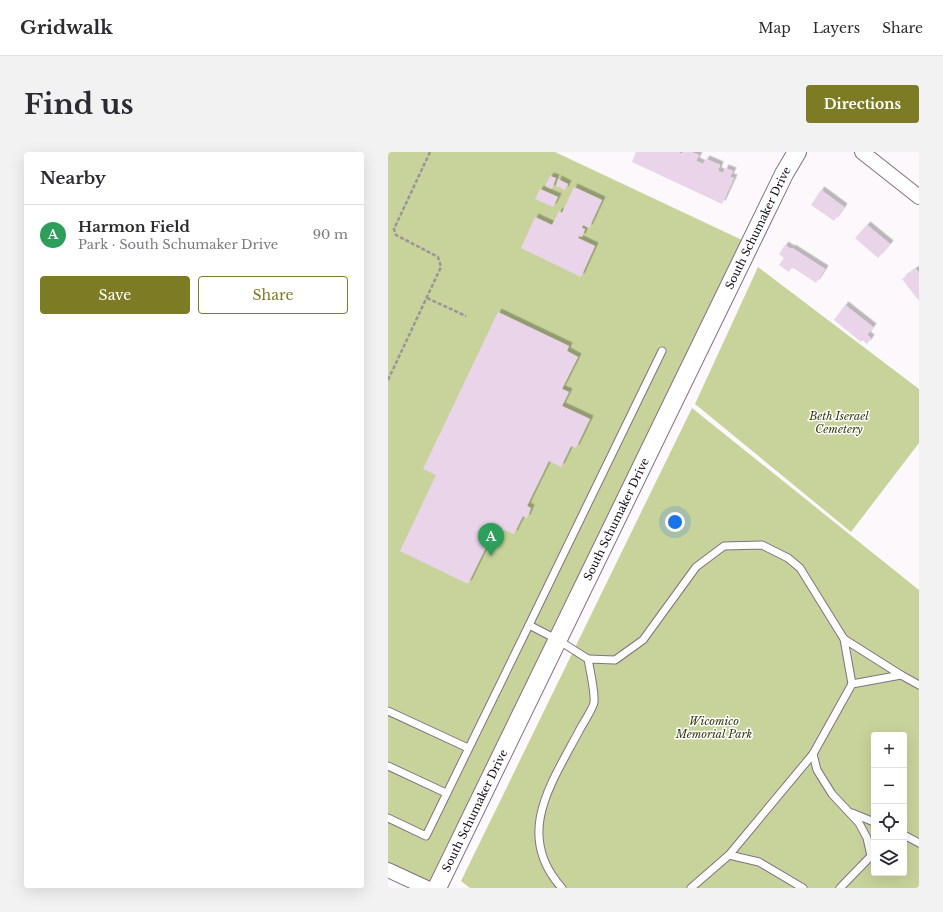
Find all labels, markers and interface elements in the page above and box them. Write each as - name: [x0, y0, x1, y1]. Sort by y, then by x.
- text: Gridwalk: [20, 16, 113, 39]
- text: Map: [758, 19, 791, 37]
- text: Layers: [813, 19, 860, 37]
- text: Share: [882, 19, 923, 37]
- button: Directions: [806, 85, 919, 123]
- text: Find us: [24, 87, 134, 122]
- street label: South Schumaker Drive: [722, 164, 794, 292]
- text: Nearby: [40, 168, 106, 189]
- text: Harmon Field: [78, 217, 190, 236]
- text: A: [48, 226, 58, 243]
- text: 90 m: [313, 226, 348, 243]
- text: Park · South Schumaker Drive: [78, 236, 278, 253]
- button: Save: [40, 276, 190, 314]
- button: Share: [198, 276, 348, 314]
- park label: Beth Iserael Cemetery: [808, 409, 869, 436]
- street label: South Schumaker Drive: [580, 456, 652, 583]
- your location: [665, 512, 685, 532]
- pin: A: [478, 523, 504, 556]
- park label: Wicomico Memorial Park: [675, 714, 753, 741]
- map controls: [871, 732, 907, 876]
- button: +: [871, 732, 907, 768]
- street label: South Schumaker Drive: [439, 747, 510, 874]
- button: −: [871, 768, 907, 804]
- button: locate: [871, 804, 907, 840]
- button: layers: [871, 840, 907, 876]

